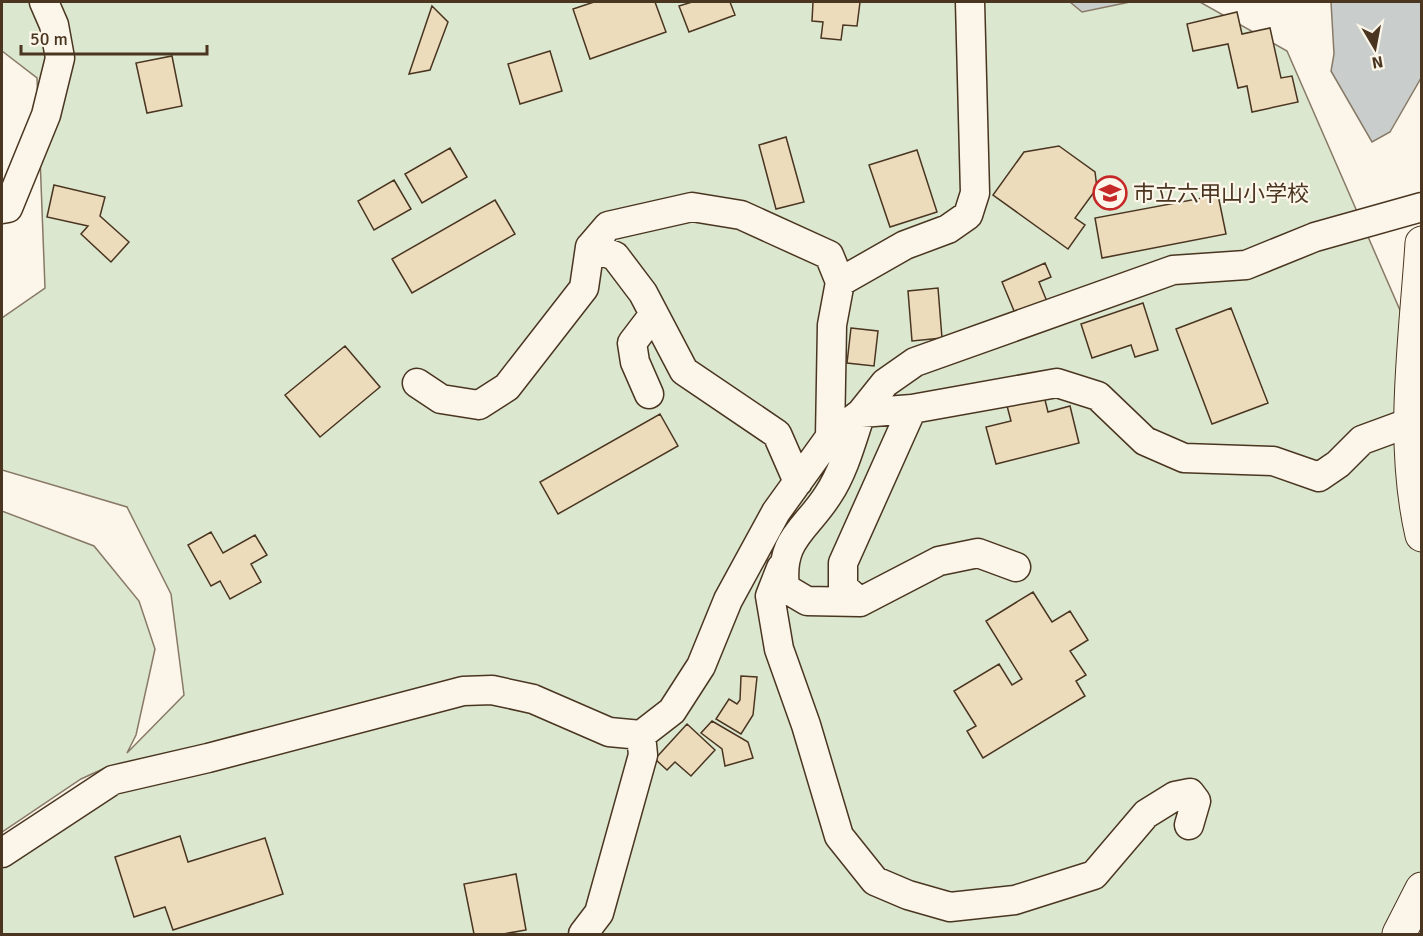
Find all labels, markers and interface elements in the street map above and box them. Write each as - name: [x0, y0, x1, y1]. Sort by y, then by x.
- scale bar: [21, 18, 207, 56]
- north arrow: [1345, 18, 1405, 78]
- text: 50 m: [30, 28, 68, 50]
- text: N: [1370, 51, 1385, 73]
- school or university icon: 市立六甲山小学校: [1092, 175, 1128, 211]
- place label: 市立六甲山小学校: [1133, 180, 1309, 207]

